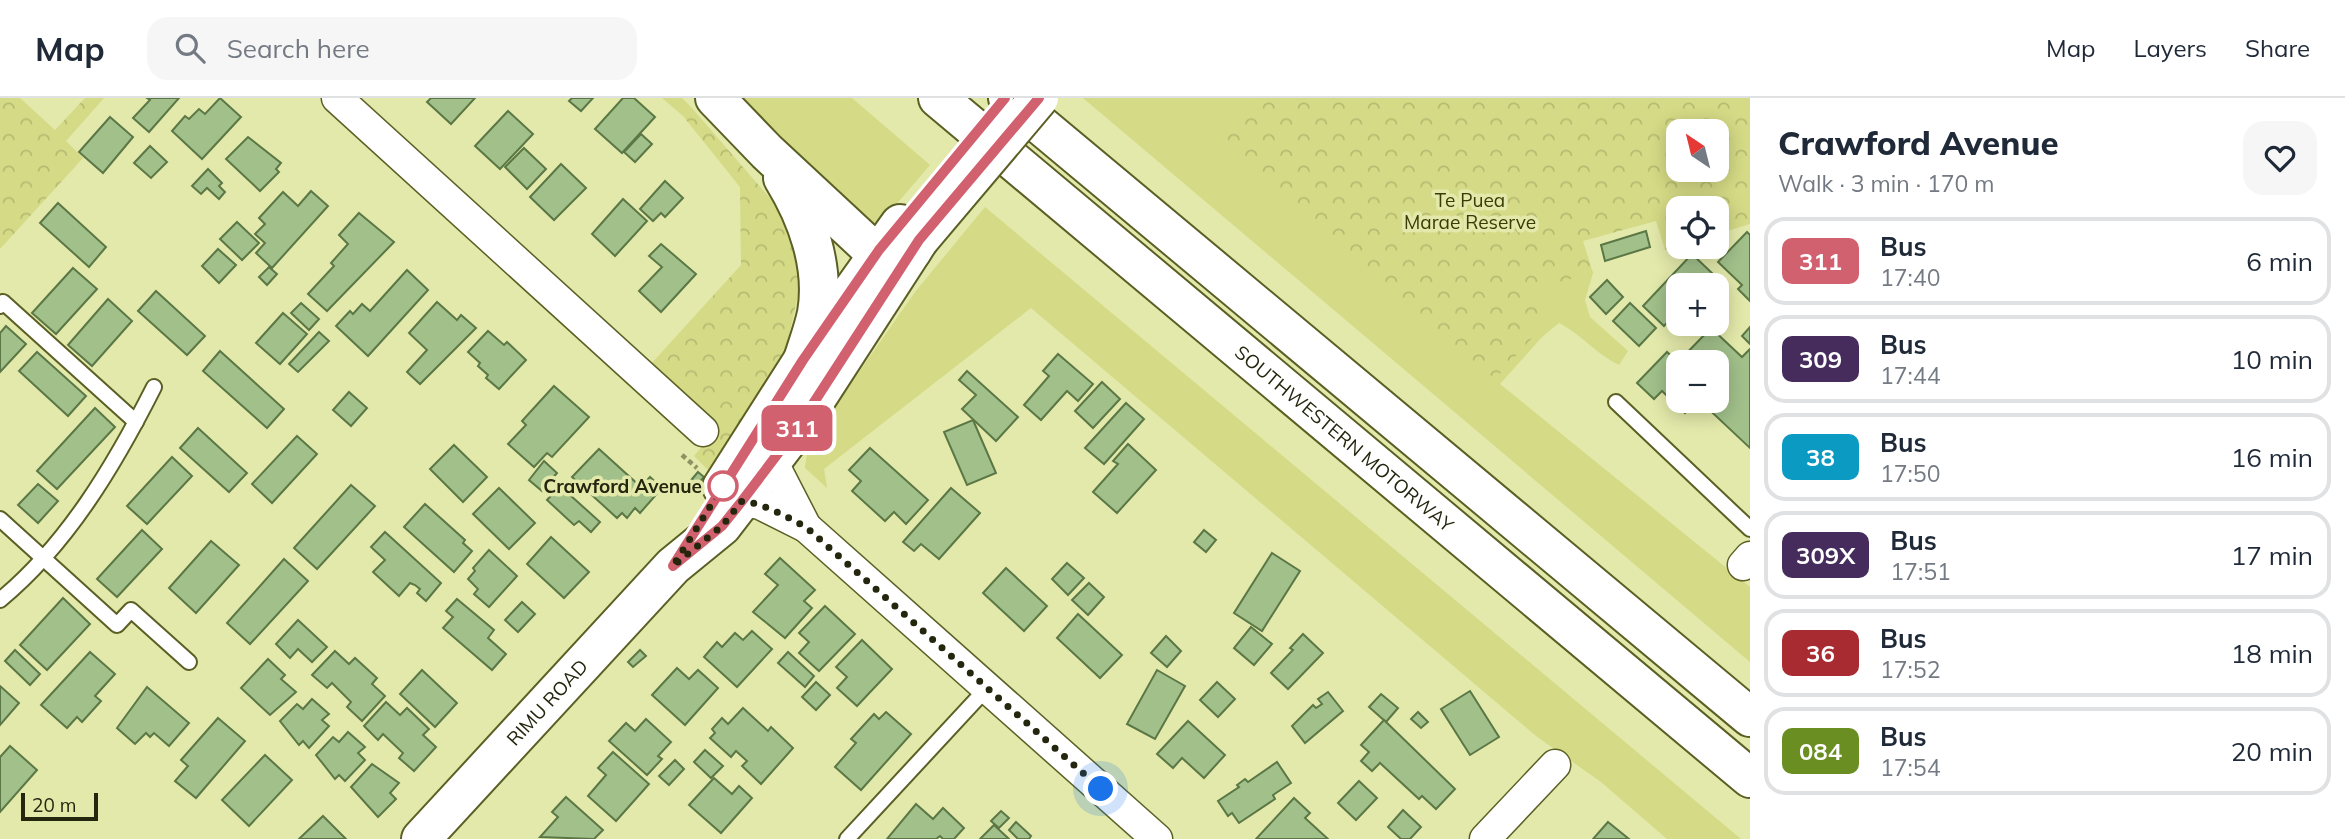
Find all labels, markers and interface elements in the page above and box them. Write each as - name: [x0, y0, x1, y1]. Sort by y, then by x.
- search box: [147, 17, 637, 80]
- text: Map: [35, 28, 105, 69]
- icon: search: [171, 29, 209, 67]
- text: Search here: [227, 32, 370, 65]
- text: Map: [2046, 33, 2095, 63]
- text: Layers: [2133, 33, 2207, 63]
- text: Share: [2245, 33, 2310, 63]
- north arrow: [1666, 119, 1729, 182]
- map controls: [1666, 119, 1729, 413]
- button: heart: [2243, 121, 2317, 195]
- text: Crawford Avenue: [1778, 122, 2059, 163]
- text: Walk · 3 min · 170 m: [1778, 169, 1995, 198]
- park label: Te Puea Marae Reserve: [1404, 188, 1536, 234]
- button: locate: [1666, 196, 1729, 259]
- text: Bus: [1880, 230, 1926, 263]
- text: 6 min: [2246, 245, 2313, 278]
- text: 311: [1799, 246, 1842, 276]
- text: 17:40: [1880, 263, 1940, 292]
- button: +: [1666, 273, 1729, 336]
- text: Bus: [1880, 328, 1926, 361]
- street label: SOUTHWESTERN MOTORWAY: [1230, 340, 1459, 537]
- text: 10 min: [2231, 343, 2313, 376]
- text: 309: [1799, 344, 1842, 374]
- button: −: [1666, 350, 1729, 413]
- text: 17:44: [1880, 361, 1940, 390]
- line badge: 311: [757, 405, 837, 451]
- text: 311: [775, 413, 819, 443]
- text: Bus: [1880, 426, 1926, 459]
- text: 16 min: [2231, 441, 2313, 474]
- text: 38: [1806, 442, 1835, 472]
- text: 17:50: [1880, 459, 1940, 488]
- marker: Crawford Avenue: [708, 471, 738, 501]
- place label: Crawford Avenue: [543, 474, 702, 498]
- text: Bus: [1890, 524, 1937, 557]
- text: 17 min: [2231, 539, 2313, 572]
- text: 309X: [1796, 540, 1855, 570]
- text: 17:51: [1890, 557, 1951, 586]
- text: Bus: [1880, 622, 1926, 655]
- text: 18 min: [2231, 637, 2313, 670]
- text: 36: [1806, 638, 1835, 668]
- street label: RIMU ROAD: [501, 654, 593, 750]
- text: 17:52: [1880, 655, 1940, 684]
- text: Bus: [1880, 720, 1926, 753]
- text: 20 min: [2231, 735, 2313, 768]
- text: 084: [1799, 736, 1842, 766]
- text: 17:54: [1880, 753, 1940, 782]
- your location: [1083, 771, 1118, 806]
- scale bar: [21, 790, 98, 822]
- text: 20 m: [32, 793, 76, 817]

